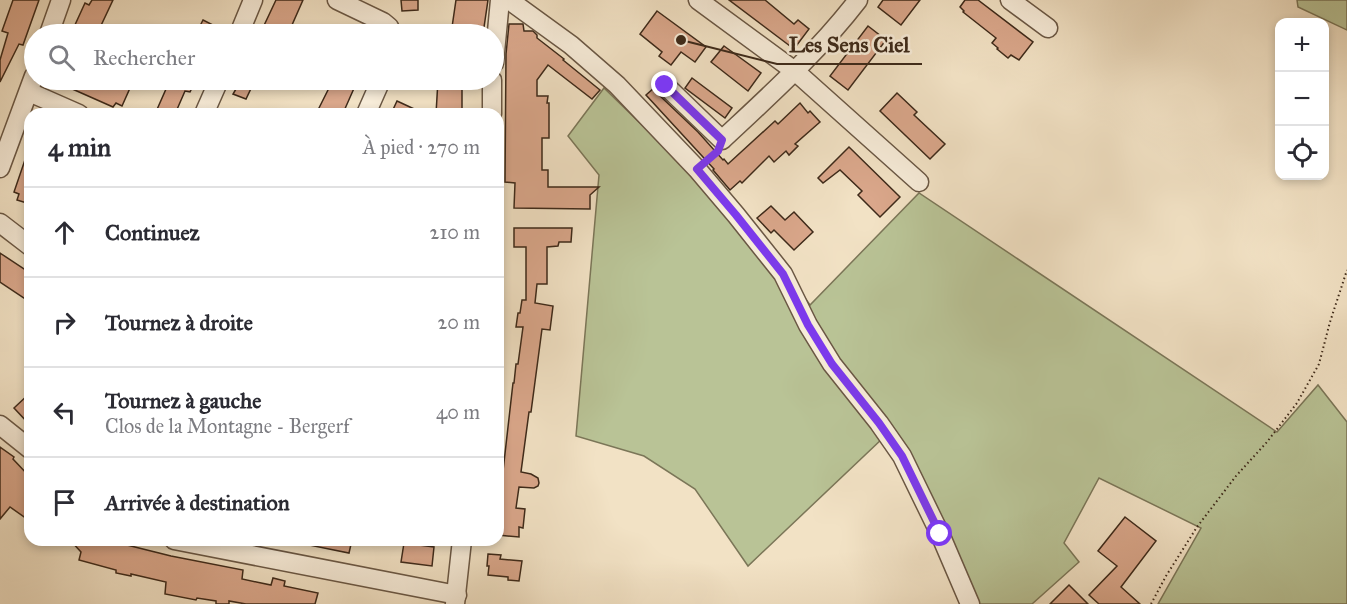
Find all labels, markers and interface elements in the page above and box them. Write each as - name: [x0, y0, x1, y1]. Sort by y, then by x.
- map controls: [1275, 18, 1329, 180]
- button: +: [1275, 18, 1329, 72]
- search box: [24, 24, 504, 90]
- callout: Les Sens Ciel: [777, 24, 922, 64]
- text: Les Sens Ciel: [789, 31, 910, 58]
- icon: search: [45, 41, 78, 74]
- text: Rechercher: [93, 44, 195, 71]
- route end: [651, 71, 677, 97]
- button: −: [1275, 72, 1329, 126]
- button: locate: [1275, 126, 1329, 180]
- text: 4 min: [48, 131, 111, 163]
- text: À pied · 270 m: [363, 135, 480, 159]
- icon: ahead: [48, 216, 81, 249]
- text: Continuez: [105, 219, 200, 246]
- text: 210 m: [430, 220, 480, 244]
- icon: right: [48, 306, 81, 339]
- text: Tournez à droite: [105, 309, 253, 336]
- text: 20 m: [437, 310, 480, 334]
- text: Tournez à gauche: [105, 387, 261, 414]
- icon: left: [48, 396, 81, 429]
- text: 40 m: [436, 400, 480, 424]
- text: Clos de la Montagne - Bergerf: [105, 414, 350, 438]
- icon: arrive: [48, 486, 81, 519]
- text: Arrivée à destination: [105, 489, 290, 516]
- route start: [926, 520, 952, 546]

